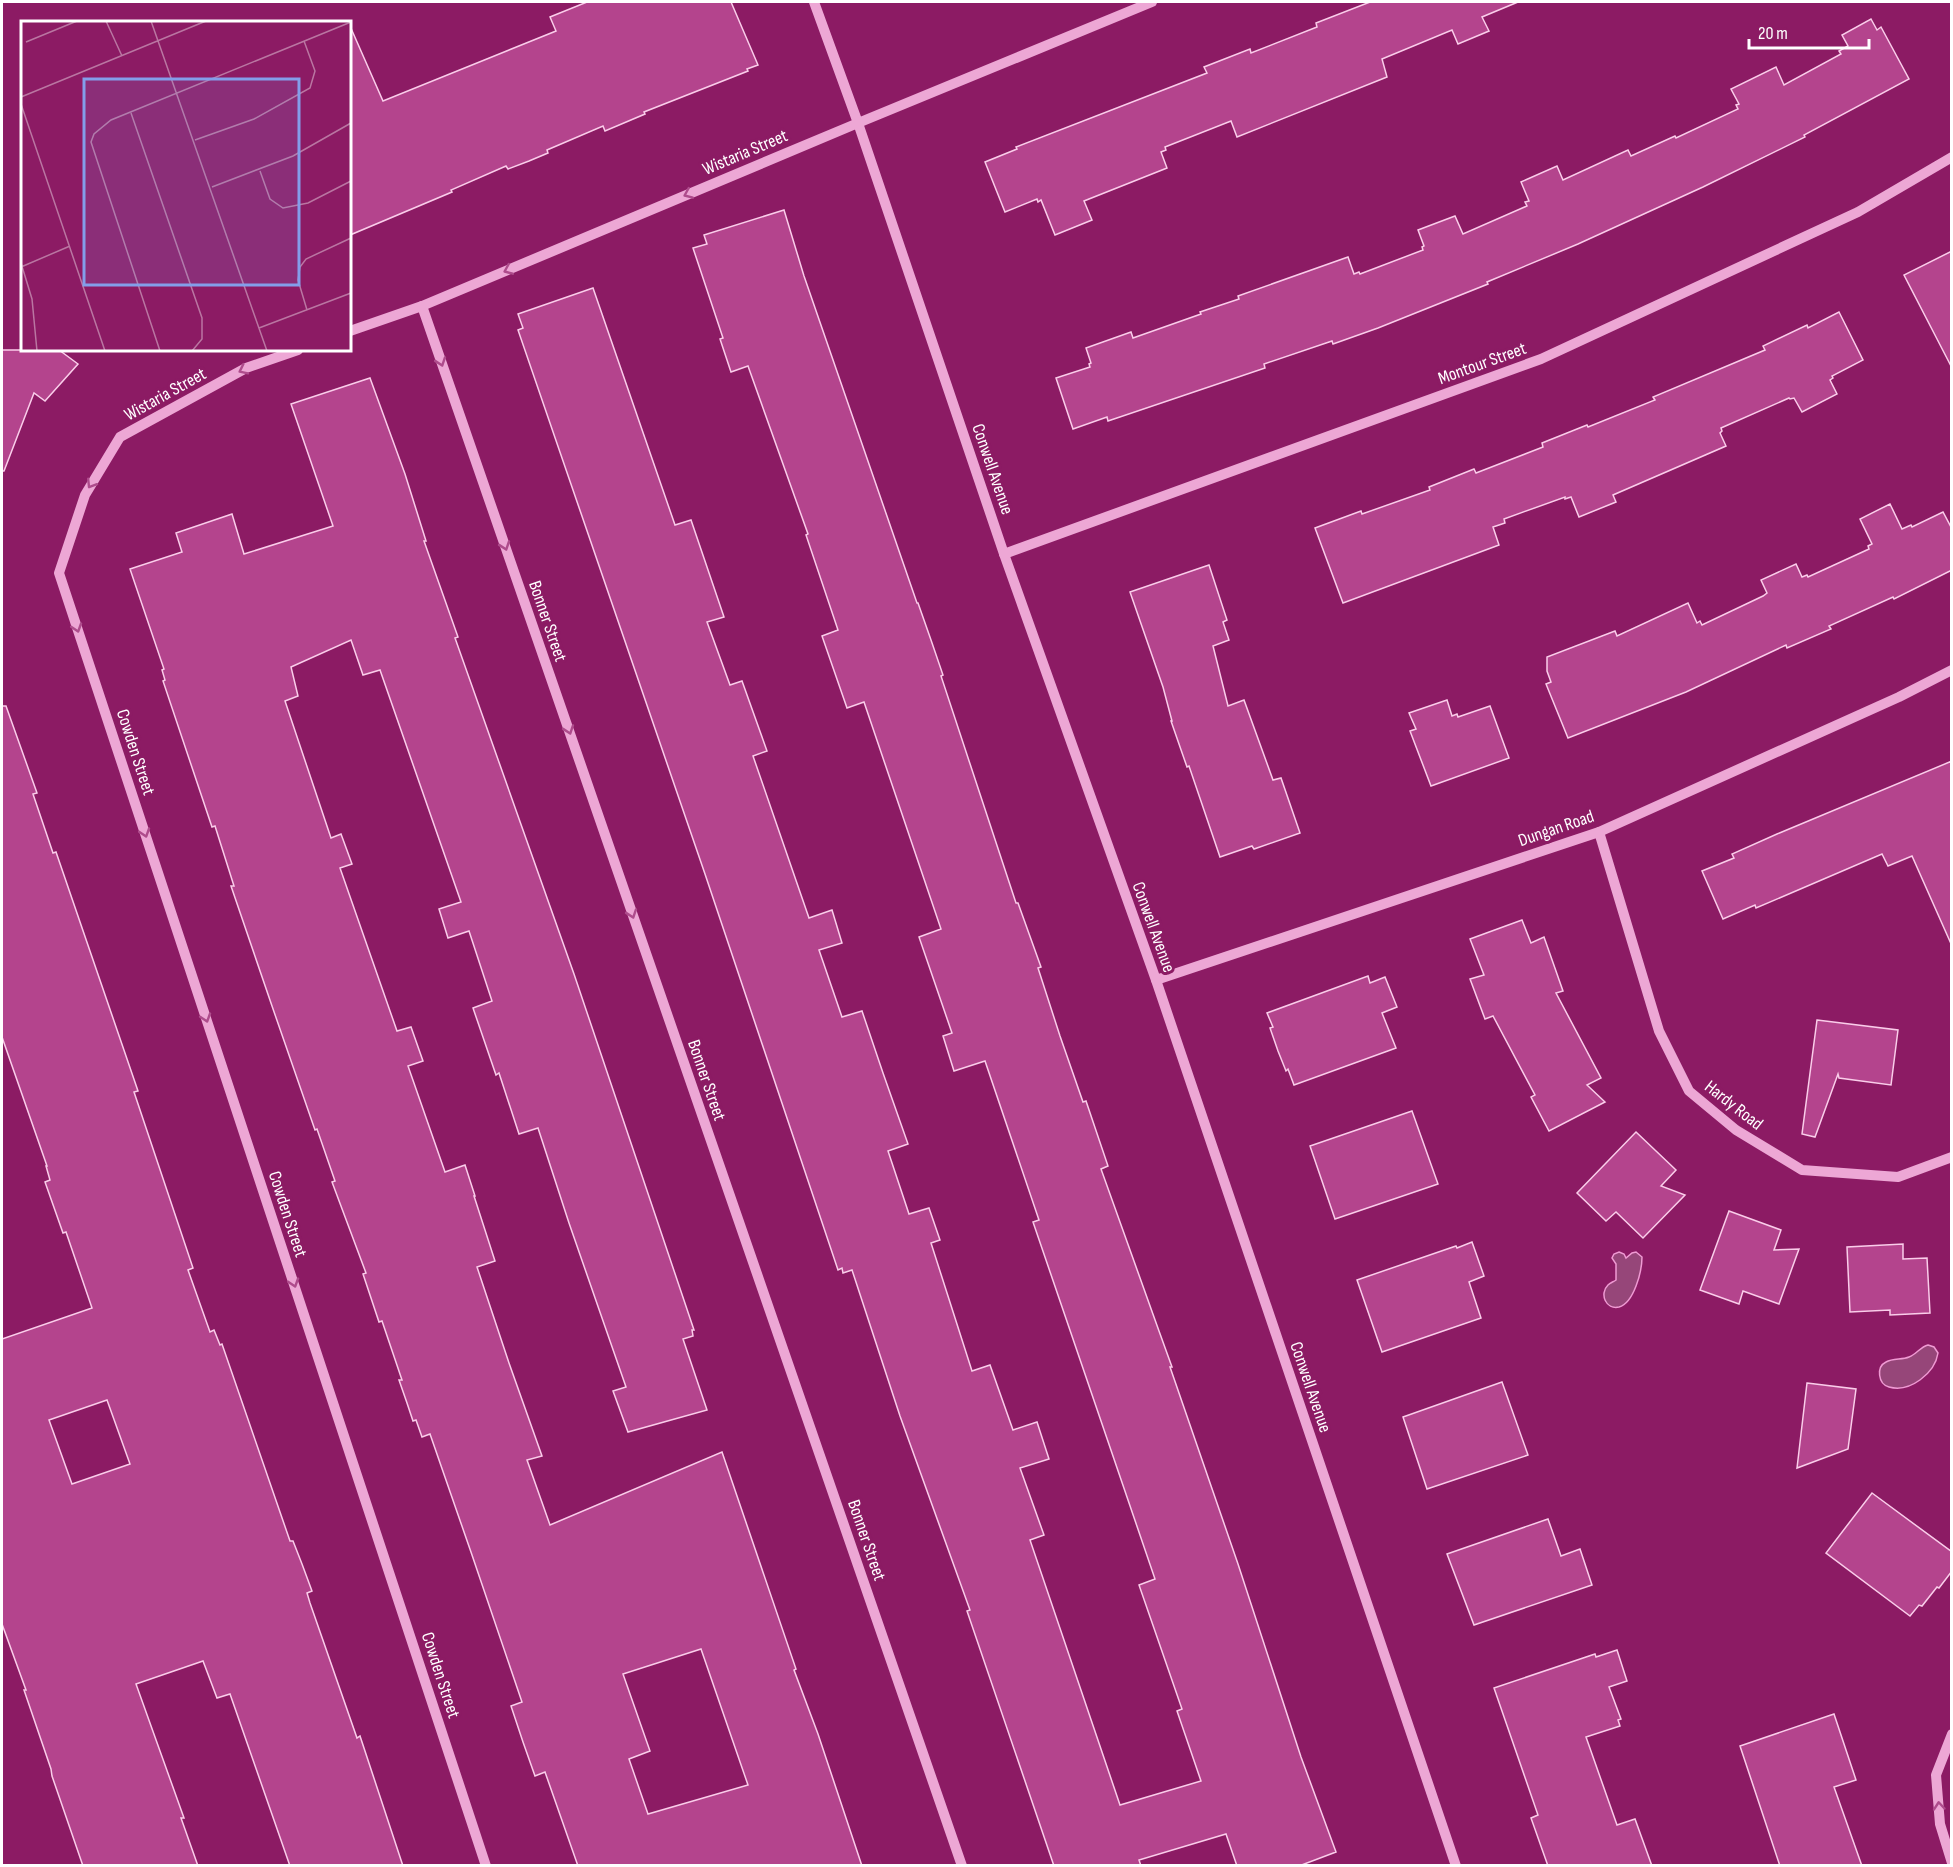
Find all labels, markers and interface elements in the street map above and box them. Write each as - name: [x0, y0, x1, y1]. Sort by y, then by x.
- scale bar: [1749, 12, 1869, 50]
- inset map: [21, 21, 351, 351]
- text: 20 m: [1758, 23, 1788, 44]
- street label: Wistaria Street: [700, 125, 791, 180]
- one-way arrow: [683, 187, 694, 199]
- one-way arrow: [503, 263, 514, 275]
- street label: Montour Street: [1435, 338, 1530, 389]
- one-way arrow: [433, 356, 446, 366]
- one-way arrow: [238, 362, 249, 374]
- street label: Wistaria Street: [121, 363, 210, 425]
- street label: Conwell Avenue: [967, 421, 1018, 517]
- one-way arrow: [87, 478, 99, 488]
- one-way arrow: [497, 540, 510, 551]
- street label: Bonner Street: [524, 578, 571, 665]
- one-way arrow: [70, 622, 83, 633]
- street label: Cowden Street: [112, 706, 159, 798]
- one-way arrow: [561, 724, 574, 735]
- street label: Dungan Road: [1516, 806, 1597, 851]
- one-way arrow: [138, 827, 150, 838]
- street label: Conwell Avenue: [1127, 879, 1180, 975]
- one-way arrow: [625, 908, 638, 919]
- one-way arrow: [199, 1012, 212, 1023]
- street label: Bonner Street: [683, 1037, 730, 1124]
- street label: Hardy Road: [1700, 1076, 1767, 1135]
- street label: Cowden Street: [264, 1168, 311, 1260]
- one-way arrow: [287, 1277, 299, 1288]
- street label: Conwell Avenue: [1285, 1339, 1336, 1435]
- street label: Bonner Street: [843, 1497, 890, 1584]
- street label: Cowden Street: [417, 1629, 464, 1721]
- one-way arrow: [1933, 1801, 1946, 1810]

